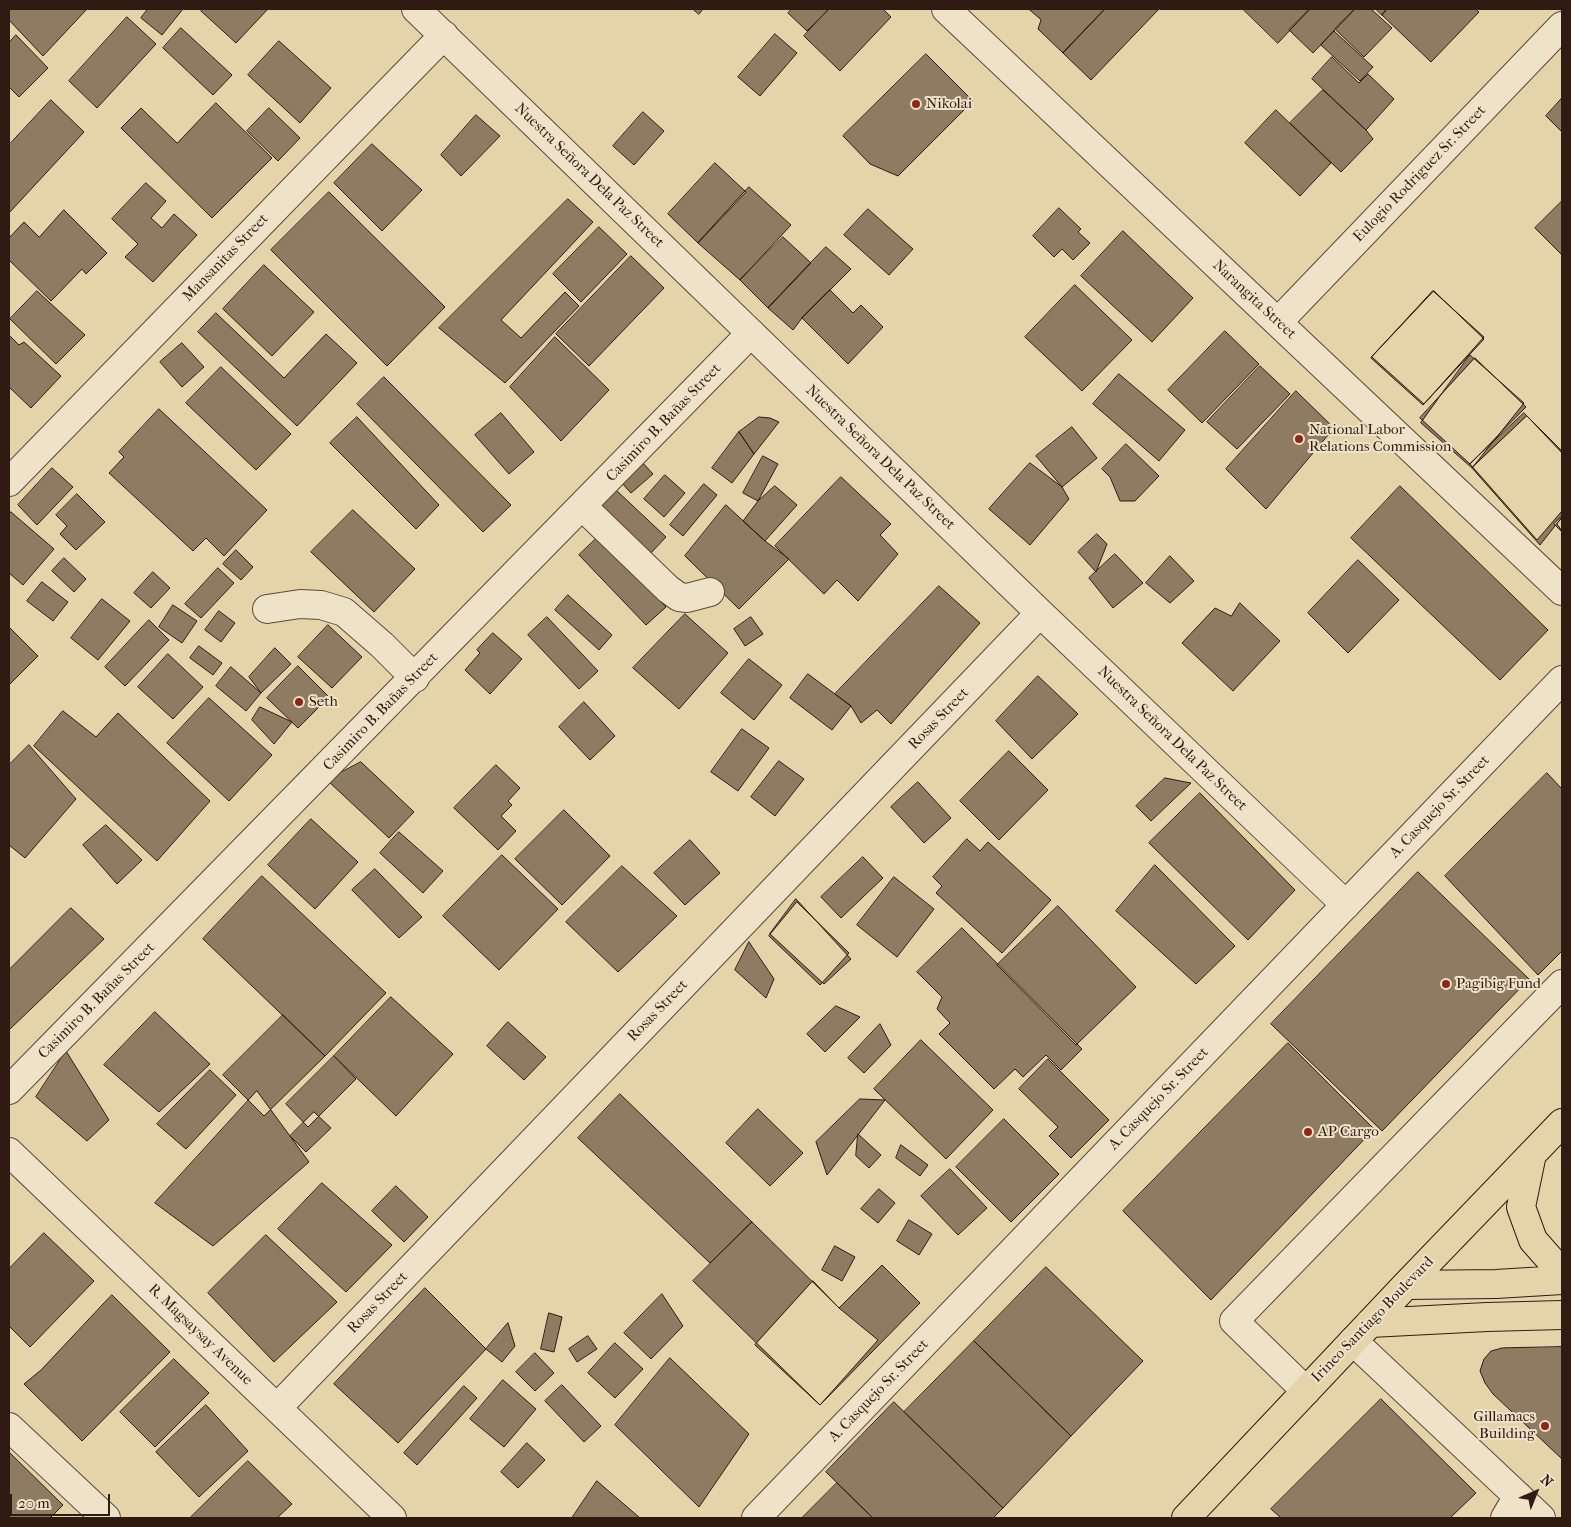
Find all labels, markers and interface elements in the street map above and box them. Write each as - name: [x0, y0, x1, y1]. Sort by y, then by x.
- place label: Nikolai: [926, 95, 972, 113]
- marker: Nikolai: [910, 98, 922, 110]
- street label: Nuestra Señora Dela Paz Street: [511, 100, 667, 252]
- street label: Eulogio Rodriguez Sr. Street: [1350, 102, 1490, 246]
- street label: Mansanitas Street: [179, 210, 273, 306]
- street label: Narangita Street: [1209, 257, 1299, 343]
- street label: Casimiro B. Bañas Street: [603, 360, 725, 486]
- street label: Nuestra Señora Dela Paz Street: [802, 382, 958, 534]
- place label: National Labor Relations Commission: [1309, 421, 1451, 456]
- marker: National Labor Relations Commission: [1293, 433, 1305, 445]
- street label: Casimiro B. Bañas Street: [320, 649, 442, 775]
- street label: Nuestra Señora Dela Paz Street: [1094, 663, 1250, 815]
- street label: Rosas Street: [905, 684, 973, 754]
- place label: Seth: [309, 693, 338, 711]
- marker: Seth: [293, 696, 305, 708]
- street label: A. Casquejo Sr. Street: [1386, 752, 1494, 862]
- street label: Casimiro B. Bañas Street: [35, 939, 159, 1063]
- place label: Pagibig Fund: [1456, 975, 1541, 993]
- street label: Rosas Street: [624, 976, 692, 1046]
- marker: Pagibig Fund: [1440, 978, 1452, 990]
- street label: A. Casquejo Sr. Street: [1105, 1044, 1213, 1154]
- place label: AP Cargo: [1318, 1123, 1379, 1141]
- marker: AP Cargo: [1302, 1126, 1314, 1138]
- street label: Irineo Santiago Boulevard: [1308, 1253, 1438, 1387]
- street label: Rosas Street: [344, 1268, 412, 1338]
- street label: R. Magsaysay Avenue: [144, 1281, 256, 1389]
- street label: A. Casquejo Sr. Street: [825, 1336, 933, 1446]
- place label: Gillamacs Building: [1473, 1408, 1535, 1443]
- marker: Gillamacs Building: [1539, 1420, 1551, 1432]
- north arrow: [1511, 1467, 1561, 1517]
- text: N: [1537, 1471, 1556, 1491]
- scale bar: [12, 1484, 112, 1516]
- text: 20 m: [18, 1494, 50, 1512]

